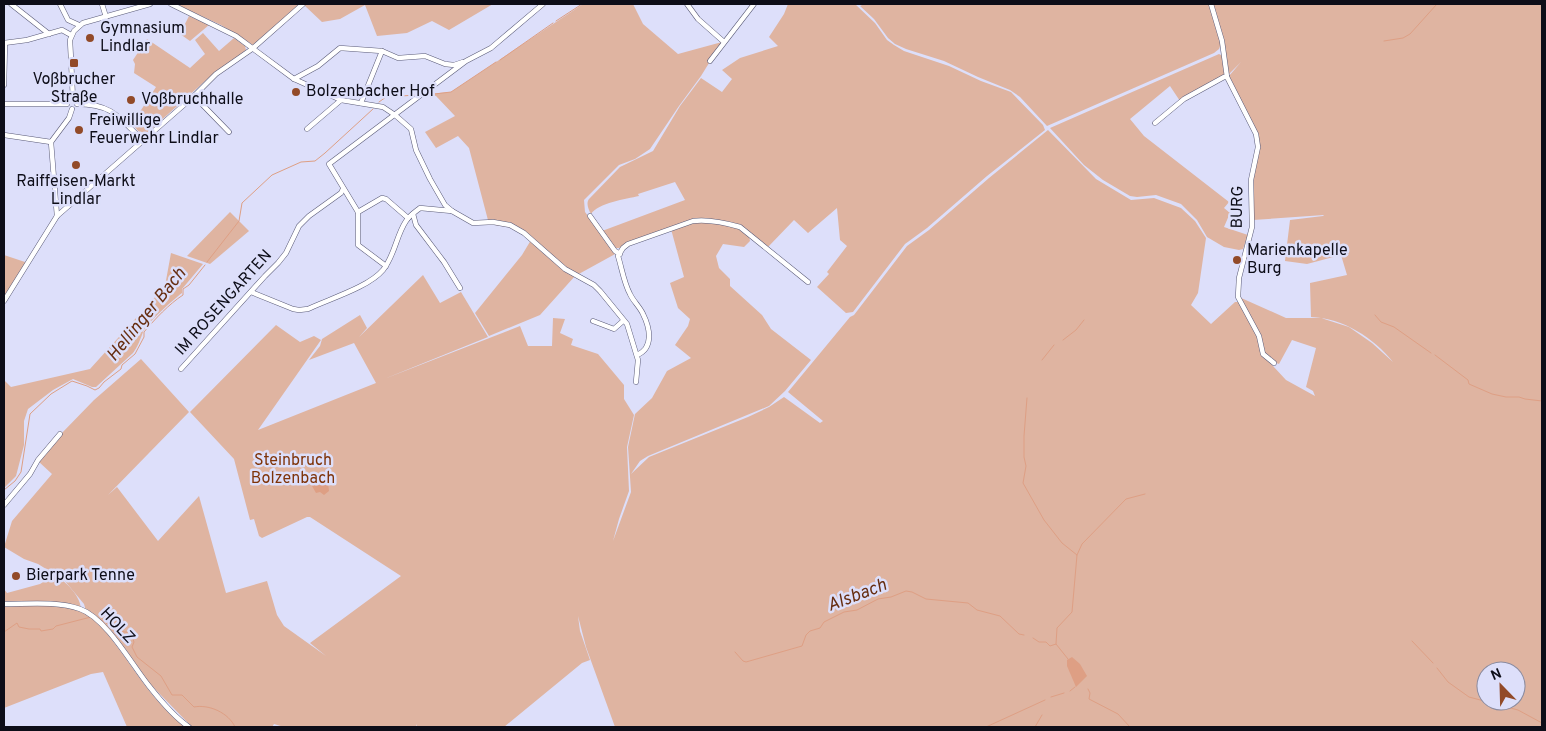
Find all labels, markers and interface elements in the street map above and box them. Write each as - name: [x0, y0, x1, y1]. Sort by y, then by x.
- place label: Gymnasium Lindlar: [100, 19, 185, 57]
- marker: Gymnasium Lindlar: [84, 32, 96, 44]
- marker: Voßbrucher Straße: [68, 57, 80, 69]
- place label: Voßbrucher Straße: [33, 70, 115, 108]
- place label: Bolzenbacher Hof: [306, 82, 435, 102]
- marker: Bolzenbacher Hof: [290, 86, 302, 98]
- place label: Voßbruchhalle: [141, 90, 243, 110]
- marker: Voßbruchhalle: [125, 94, 137, 106]
- place label: Freiwillige Feuerwehr Lindlar: [89, 111, 219, 149]
- marker: Freiwillige Feuerwehr Lindlar: [73, 124, 85, 136]
- marker: Raiffeisen-Markt Lindlar: [70, 159, 82, 171]
- place label: Raiffeisen-Markt Lindlar: [16, 172, 136, 210]
- street label: BURG: [1228, 185, 1248, 229]
- place label: Marienkapelle Burg: [1247, 241, 1348, 279]
- street label: IM ROSENGARTEN: [171, 246, 277, 360]
- marker: Marienkapelle Burg: [1231, 254, 1243, 266]
- water label: Hellinger Bach: [102, 263, 192, 367]
- park label: Steinbruch Bolzenbach: [251, 451, 335, 489]
- place label: Bierpark Tenne: [26, 566, 135, 586]
- marker: Bierpark Tenne: [10, 570, 22, 582]
- water label: Alsbach: [824, 574, 890, 618]
- street label: HOLZ: [95, 604, 139, 648]
- north arrow: [1476, 661, 1526, 711]
- text: N: [1489, 666, 1504, 685]

